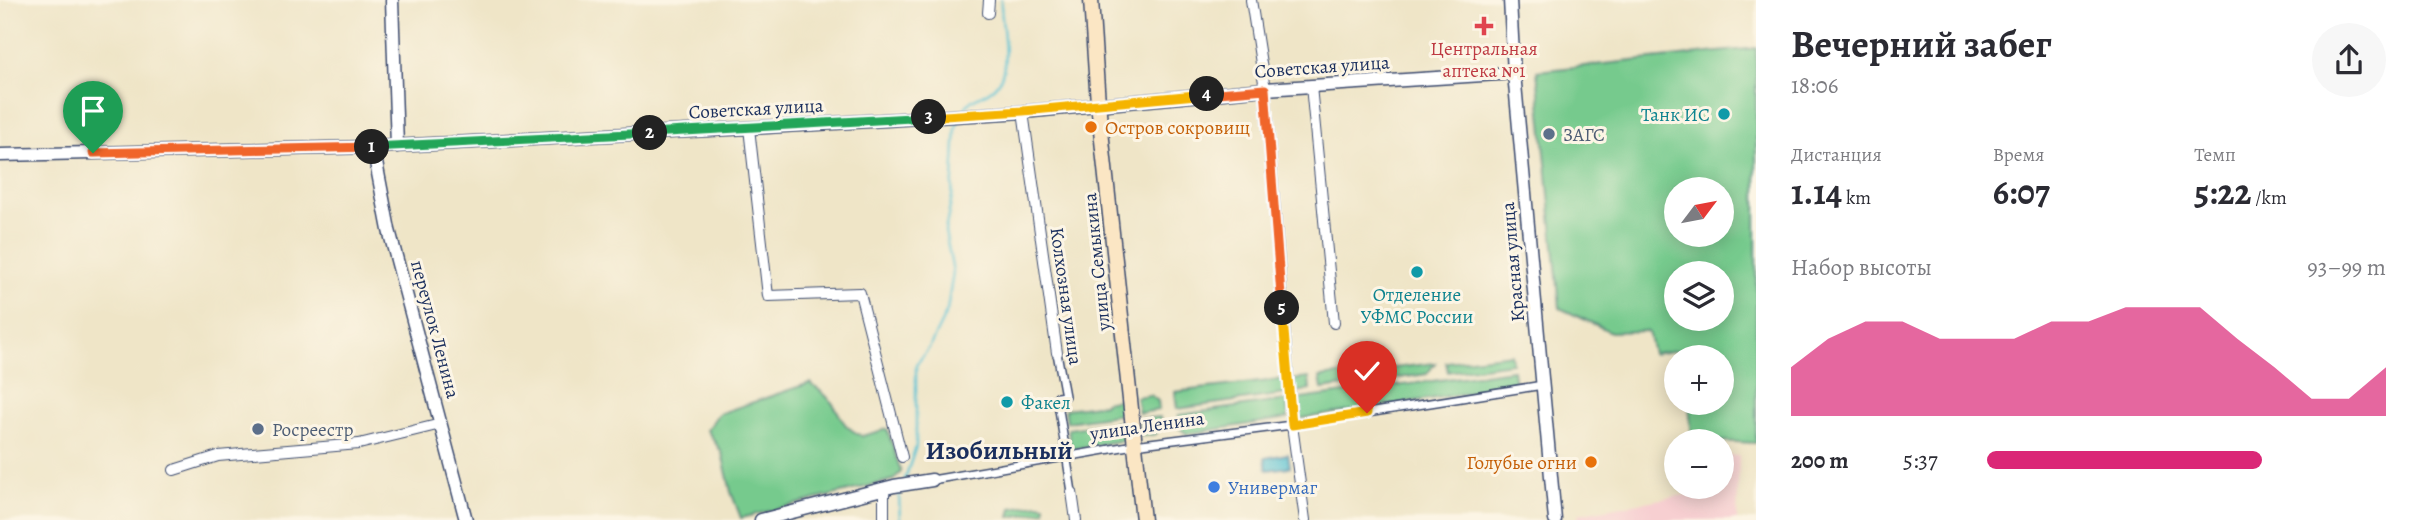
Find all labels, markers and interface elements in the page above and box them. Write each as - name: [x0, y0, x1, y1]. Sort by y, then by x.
- marker: Центральная аптека №1: [1476, 18, 1492, 34]
- text: Вечерний забег: [1791, 18, 2052, 70]
- button: share: [2312, 23, 2386, 97]
- place label: Центральная аптека №1: [1430, 36, 1538, 84]
- street label: Советская улица: [1254, 49, 1391, 85]
- text: 18:06: [1791, 70, 1838, 101]
- pin: 4: [1190, 76, 1224, 112]
- text: 4: [1202, 80, 1211, 106]
- pin: [63, 81, 123, 153]
- icon: arrive: [74, 92, 112, 130]
- street label: Советская улица: [688, 92, 824, 126]
- pin: 3: [912, 100, 946, 134]
- place label: Танк ИС: [1641, 102, 1710, 128]
- text: 3: [924, 103, 933, 129]
- marker: Танк ИС: [1716, 106, 1732, 122]
- place label: Остров сокровищ: [1105, 115, 1250, 141]
- pin: 2: [632, 116, 668, 150]
- text: 2: [645, 119, 654, 145]
- marker: Остров сокровищ: [1083, 119, 1099, 135]
- place label: ЗАГС: [1563, 122, 1605, 148]
- marker: ЗАГС: [1541, 126, 1557, 142]
- pin: 1: [354, 130, 390, 164]
- text: 1: [368, 133, 375, 159]
- text: Дистанция: [1791, 142, 1882, 168]
- text: Время: [1993, 142, 2044, 168]
- text: Темп: [2194, 142, 2236, 168]
- text: 1.14: [1791, 168, 1842, 216]
- text: 6:07: [1993, 168, 2050, 216]
- text: 5:22: [2194, 168, 2251, 216]
- north arrow: [1664, 177, 1734, 247]
- map controls: [1664, 177, 1734, 499]
- text: km: [1842, 185, 1871, 211]
- text: /km: [2251, 185, 2287, 211]
- street label: улица Семыкина: [1077, 191, 1117, 333]
- street label: Красная улица: [1495, 201, 1531, 323]
- street label: Колхозная улица: [1043, 226, 1089, 367]
- text: Набор высоты: [1791, 252, 1932, 283]
- text: 93–99 m: [2307, 252, 2386, 283]
- street label: переулок Ленина: [404, 257, 466, 401]
- button: layers: [1664, 261, 1734, 331]
- marker: Отделение УФМС России: [1409, 264, 1425, 280]
- place label: Отделение УФМС России: [1360, 282, 1474, 330]
- pin: 5: [1264, 290, 1300, 326]
- text: 5: [1277, 294, 1286, 320]
- pin: [1337, 341, 1397, 413]
- button: +: [1664, 345, 1734, 415]
- icon: check: [1348, 352, 1386, 390]
- place label: Факел: [1021, 390, 1071, 416]
- marker: Факел: [999, 394, 1015, 410]
- street label: улица Ленина: [1087, 405, 1206, 447]
- place label: Росреестр: [272, 417, 353, 443]
- marker: Росреестр: [250, 421, 266, 437]
- button: −: [1664, 429, 1734, 499]
- district label: Изобильный: [925, 433, 1073, 468]
- text: 200 m: [1791, 445, 1849, 476]
- text: 5:37: [1903, 445, 1938, 476]
- place label: Голубые огни: [1466, 450, 1577, 476]
- marker: Голубые огни: [1583, 454, 1599, 470]
- place label: Универмаг: [1228, 475, 1318, 501]
- marker: Универмаг: [1206, 479, 1222, 495]

